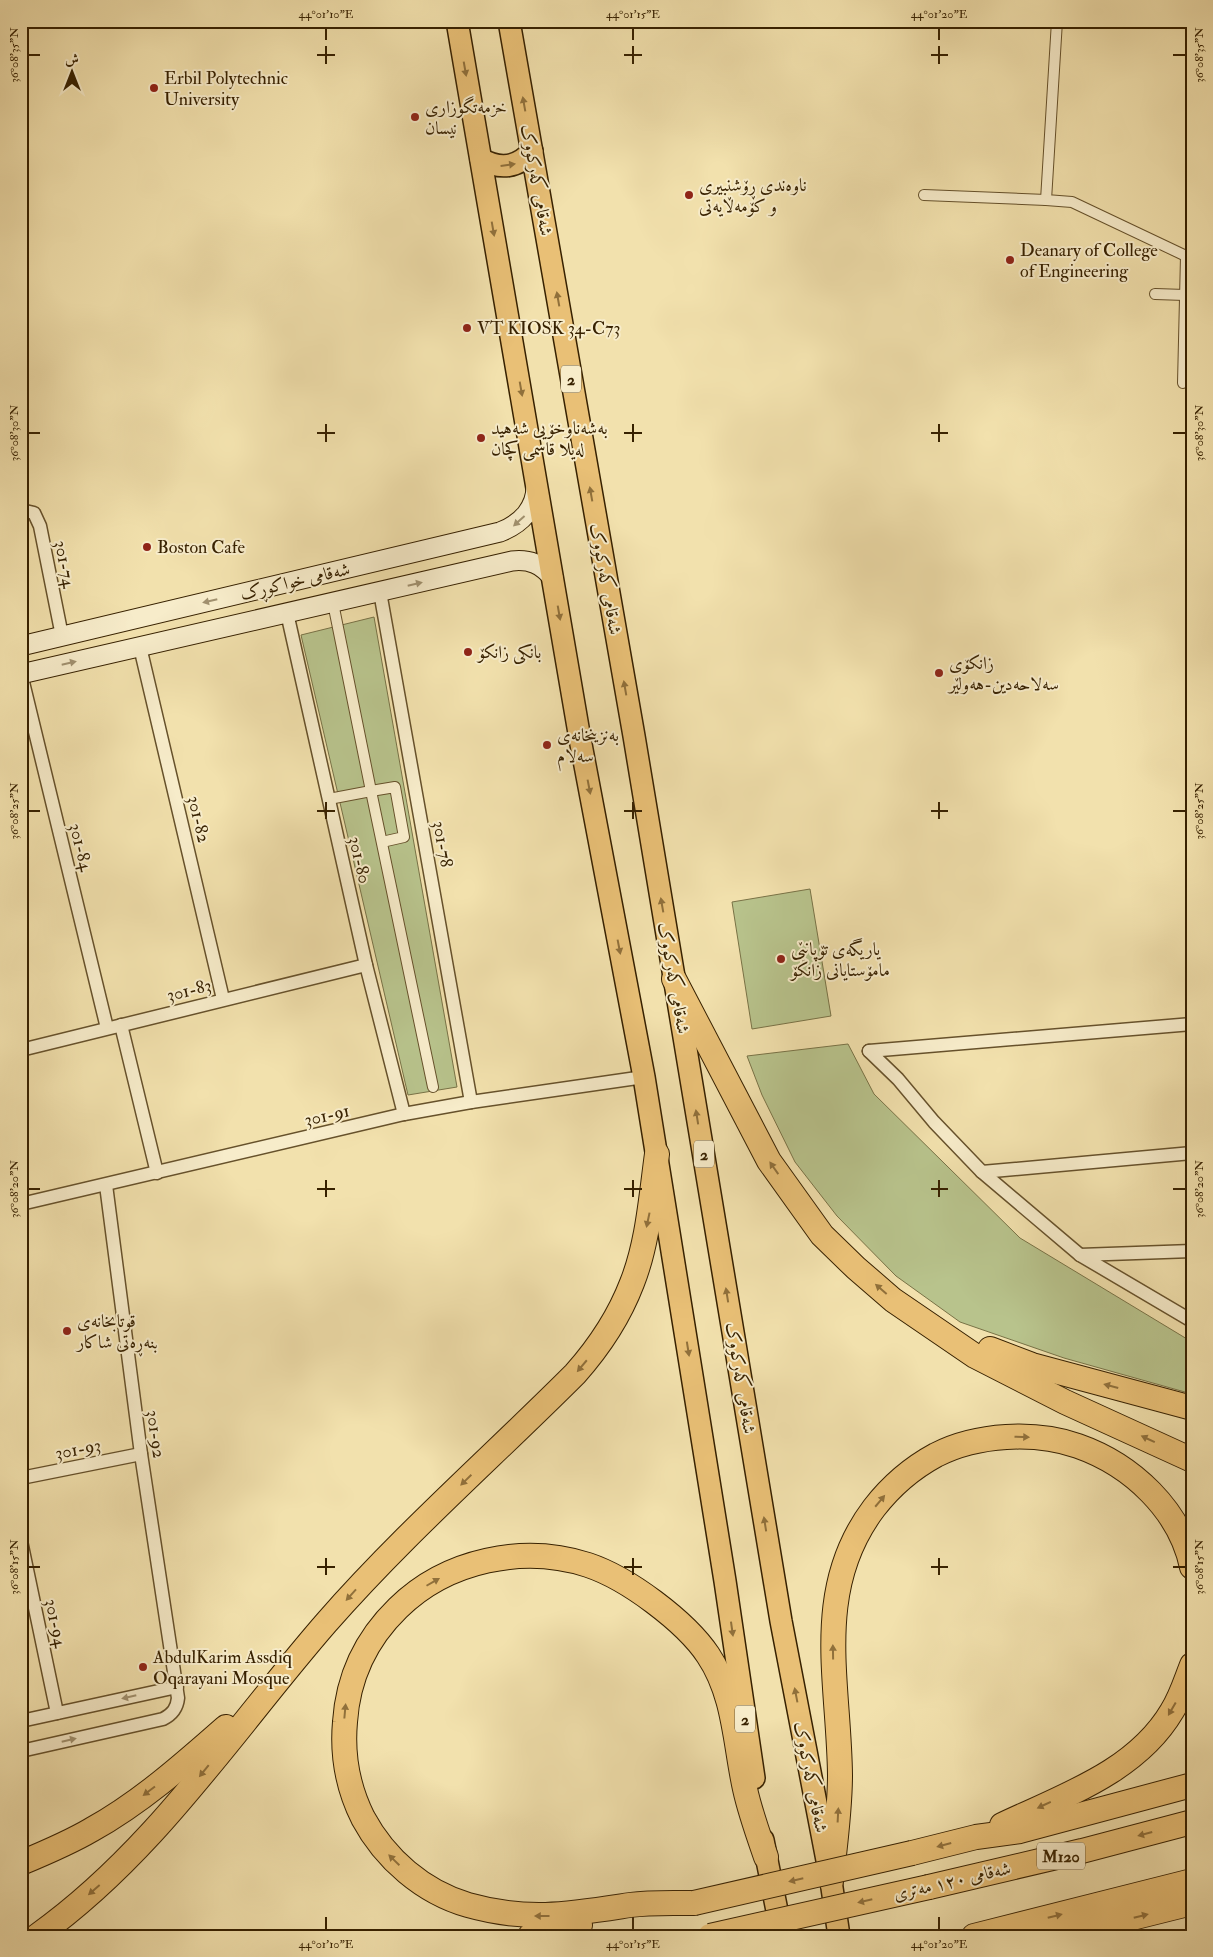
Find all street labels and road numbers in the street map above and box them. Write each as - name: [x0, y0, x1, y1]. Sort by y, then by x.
- street label: شەقامی کەرکووک: [515, 123, 558, 238]
- road number: 2: [561, 366, 581, 392]
- street label: شەقامی کەرکووک: [584, 522, 627, 637]
- street label: 301-74: [49, 539, 81, 591]
- street label: شەقامی خواکوڕک: [238, 558, 353, 608]
- street label: 301-82: [182, 793, 215, 845]
- street label: 301-78: [427, 819, 458, 869]
- street label: 301-84: [64, 821, 98, 875]
- street label: 301-80: [343, 834, 376, 886]
- street label: شەقامی کەرکووک: [652, 921, 695, 1036]
- street label: 301-83: [164, 974, 214, 1007]
- street label: 301-91: [302, 1099, 352, 1132]
- road number: 2: [694, 1140, 714, 1168]
- street label: شەقامی کەرکووک: [720, 1321, 761, 1436]
- street label: 301-92: [141, 1409, 170, 1460]
- street label: 301-93: [53, 1434, 103, 1465]
- street label: 301-94: [39, 1597, 72, 1651]
- road number: 2: [735, 1706, 755, 1732]
- street label: شەقامی کەرکووک: [788, 1720, 833, 1835]
- road number: M120: [1037, 1842, 1085, 1870]
- street label: شەقامی ١٢٠ مەتری: [891, 1857, 1013, 1906]

